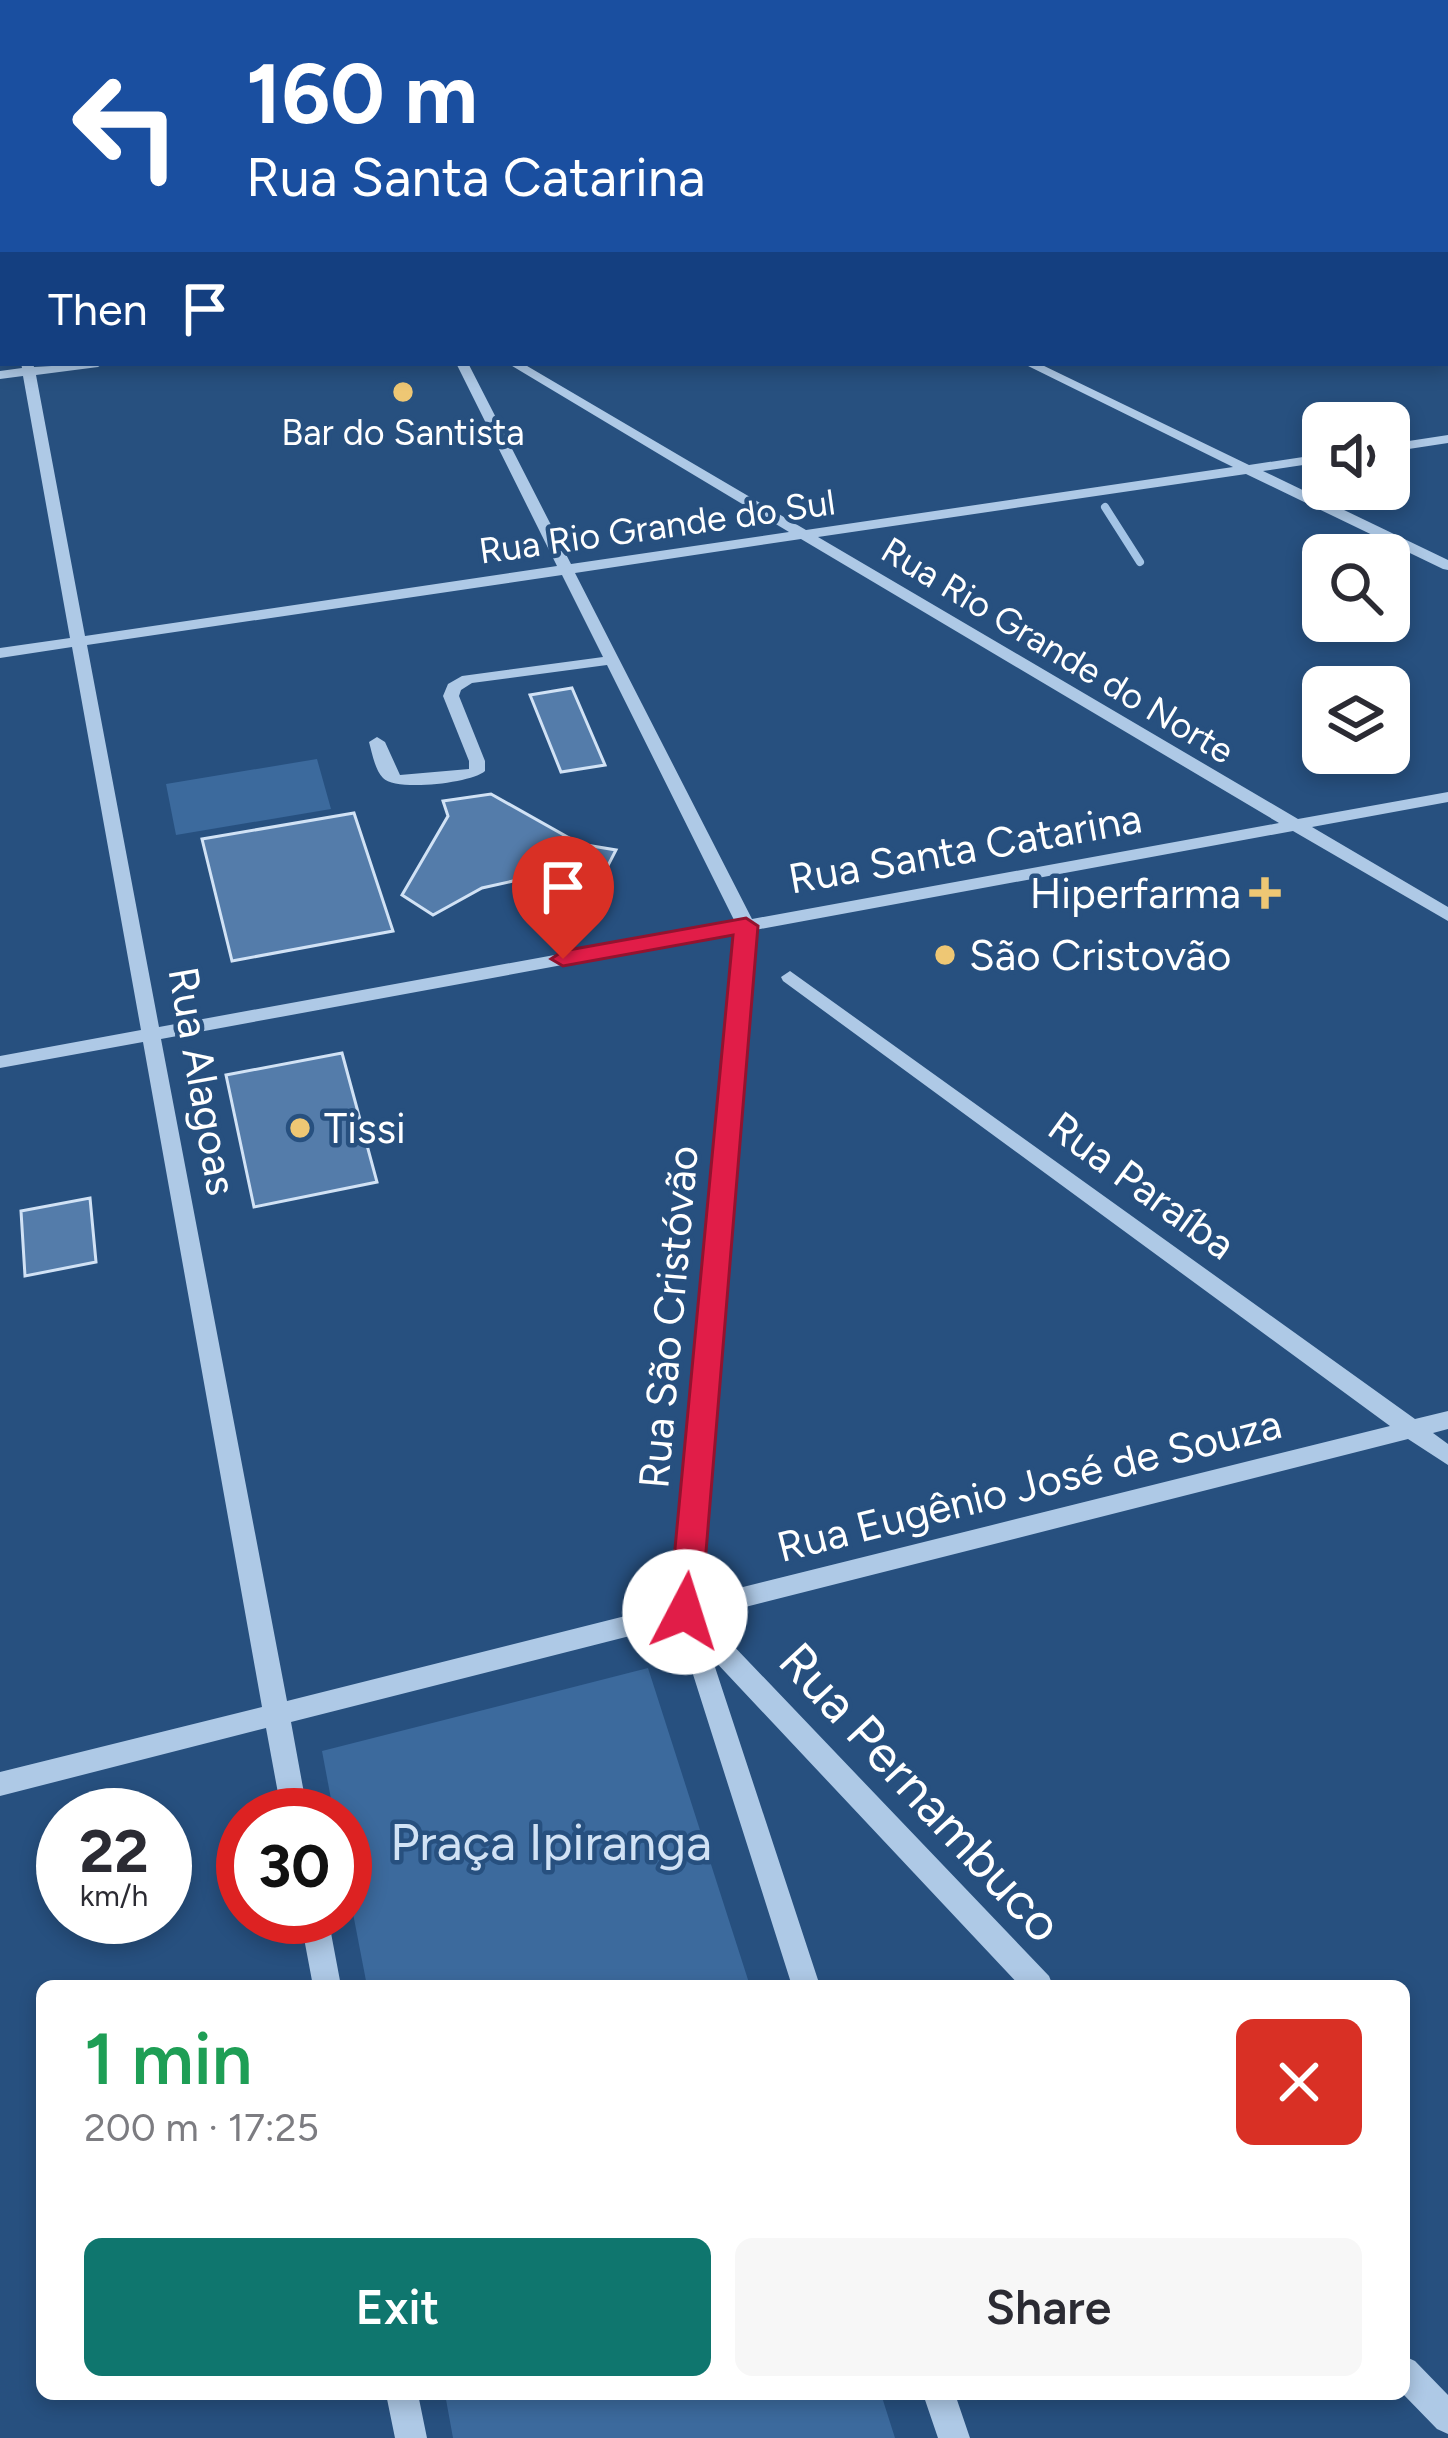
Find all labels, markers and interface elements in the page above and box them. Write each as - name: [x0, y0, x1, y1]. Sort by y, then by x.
- text: 160 m: [246, 43, 478, 144]
- icon: left: [48, 48, 204, 204]
- text: Rua Santa Catarina: [246, 145, 706, 210]
- icon: arrive: [172, 276, 238, 342]
- text: Then: [48, 282, 148, 336]
- marker: Bar do Santista: [390, 379, 416, 405]
- map controls: [1302, 402, 1410, 774]
- button: sound: [1302, 402, 1410, 510]
- place label: Bar do Santista: [281, 411, 525, 454]
- street label: Rua Rio Grande do Sul: [476, 480, 838, 573]
- street label: Rua Rio Grande do Norte: [874, 528, 1242, 773]
- button: search: [1302, 534, 1410, 642]
- button: layers: [1302, 666, 1410, 774]
- street label: Rua Santa Catarina: [785, 792, 1146, 905]
- pin: [512, 836, 614, 959]
- icon: arrive: [530, 854, 596, 920]
- place label: Hiperfarma: [1030, 868, 1241, 919]
- marker: Hiperfarma: [1252, 880, 1278, 906]
- place label: São Cristovão: [969, 930, 1231, 981]
- marker: São Cristovão: [932, 942, 958, 968]
- street label: Rua Alagoas: [157, 963, 248, 1199]
- street label: Rua Paraíba: [1038, 1101, 1245, 1270]
- place label: Tissi: [324, 1103, 406, 1154]
- marker: Tissi: [287, 1115, 313, 1141]
- street label: Rua São Cristóvão: [628, 1144, 709, 1491]
- street label: Rua Eugênio José de Souza: [772, 1398, 1287, 1573]
- position arrow: [622, 1549, 748, 1675]
- street label: Rua Pernambuco: [767, 1630, 1075, 1954]
- speed limit sign: 30: [216, 1788, 372, 1944]
- park label: Praça Ipiranga: [390, 1812, 712, 1873]
- text: 22: [79, 1815, 149, 1887]
- text: km/h: [80, 1877, 148, 1914]
- text: 1 min: [84, 2016, 252, 2102]
- button: close: [1236, 2019, 1362, 2145]
- text: 200 m · 17:25: [84, 2104, 319, 2151]
- button: Exit: [84, 2238, 711, 2376]
- button: Share: [735, 2238, 1362, 2376]

